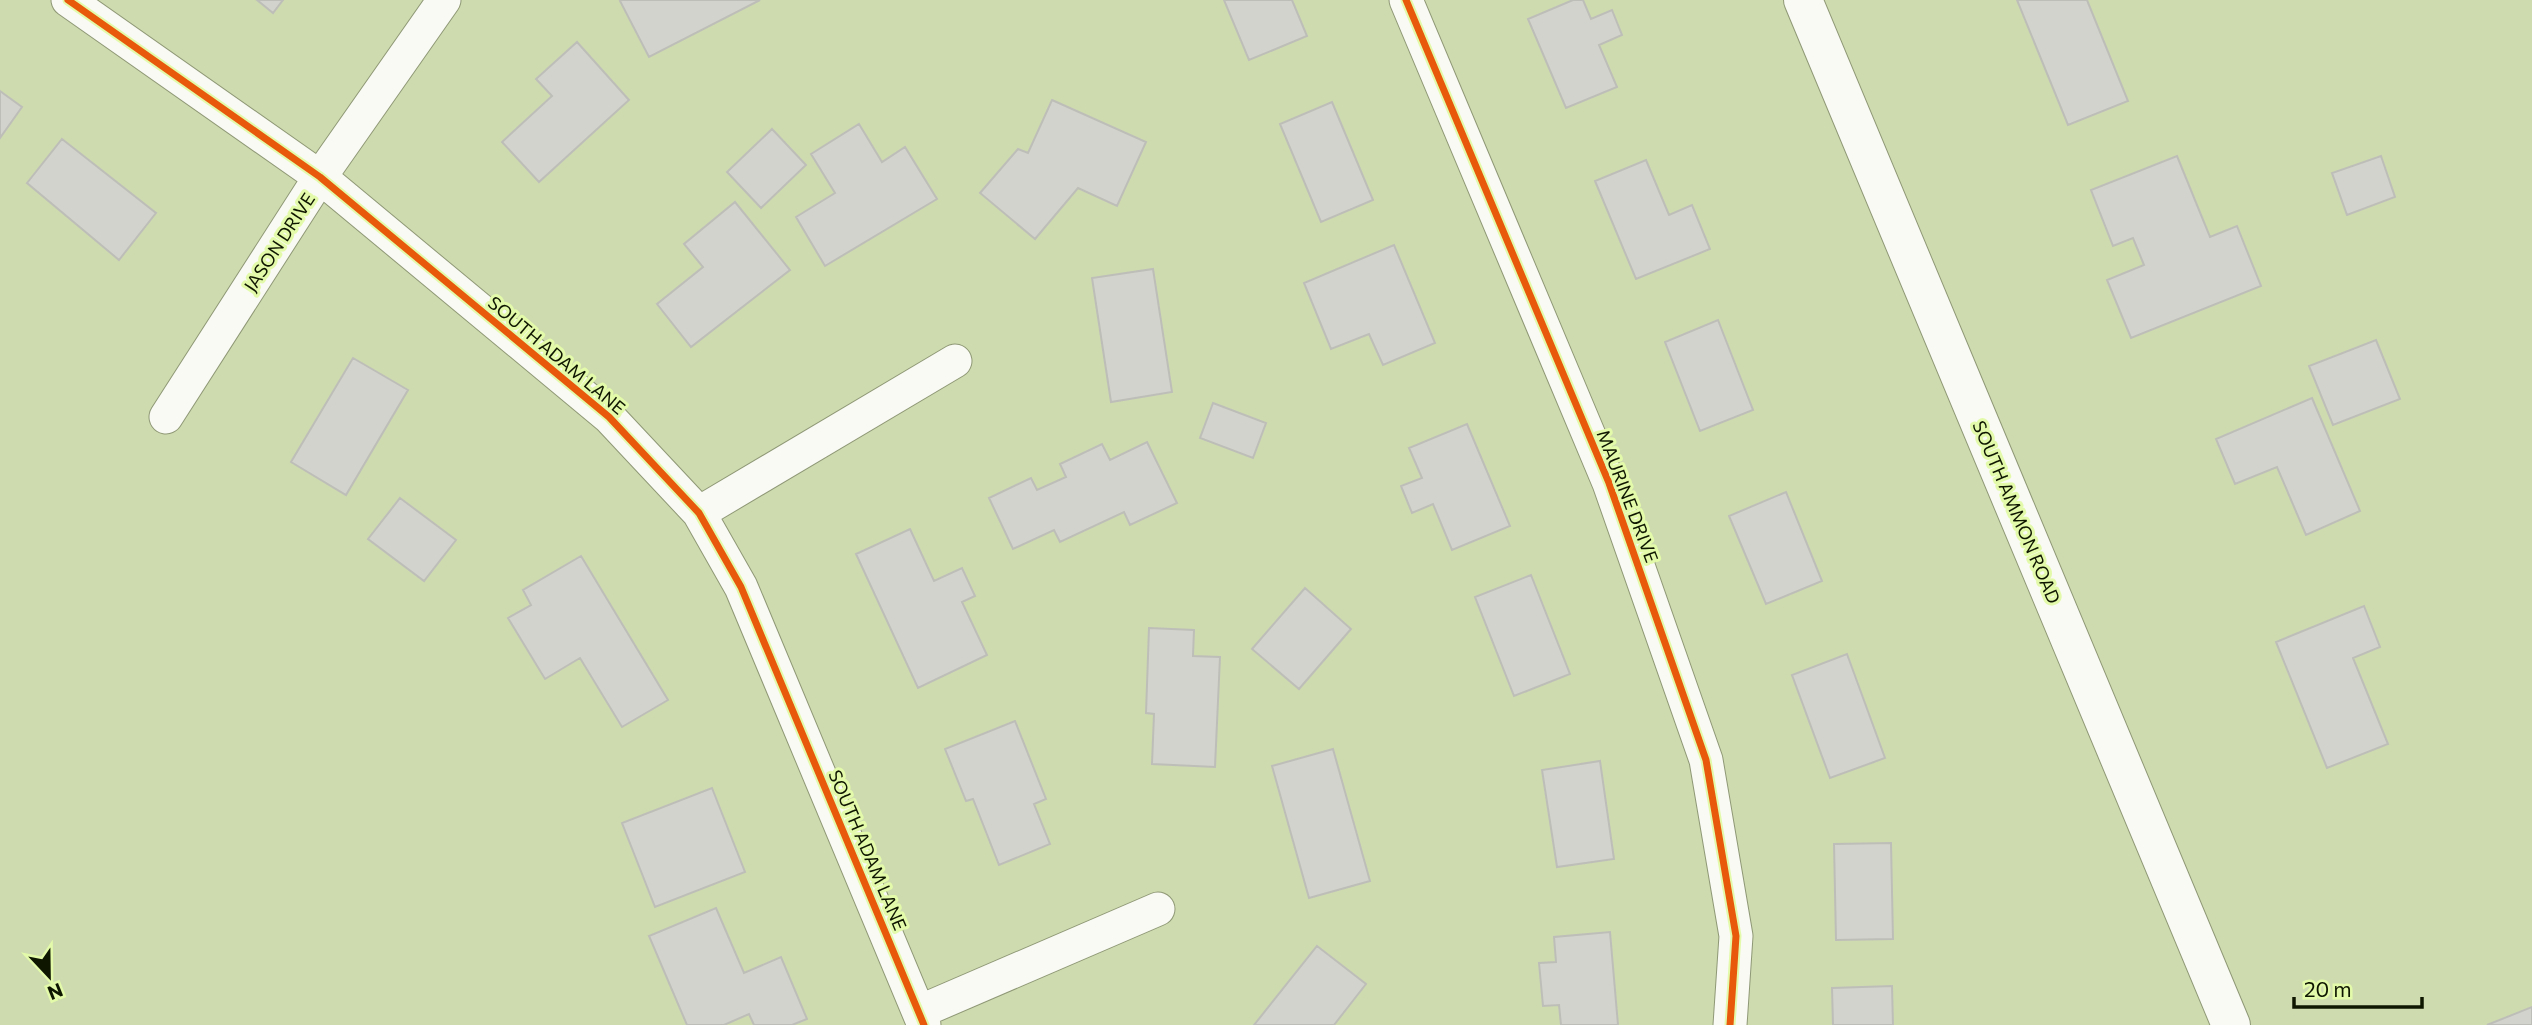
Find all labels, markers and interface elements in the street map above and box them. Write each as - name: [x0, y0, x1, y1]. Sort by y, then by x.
- street label: JASON DRIVE: [239, 188, 319, 296]
- street label: SOUTH ADAM LANE: [484, 291, 630, 419]
- street label: SOUTH AMMON ROAD: [1968, 417, 2066, 607]
- street label: MAURINE DRIVE: [1593, 426, 1663, 566]
- street label: SOUTH ADAM LANE: [824, 766, 912, 934]
- north arrow: [14, 941, 84, 1011]
- scale bar: [2294, 965, 2422, 1009]
- text: 20 m: [2304, 976, 2352, 1001]
- text: N: [45, 979, 66, 1006]

